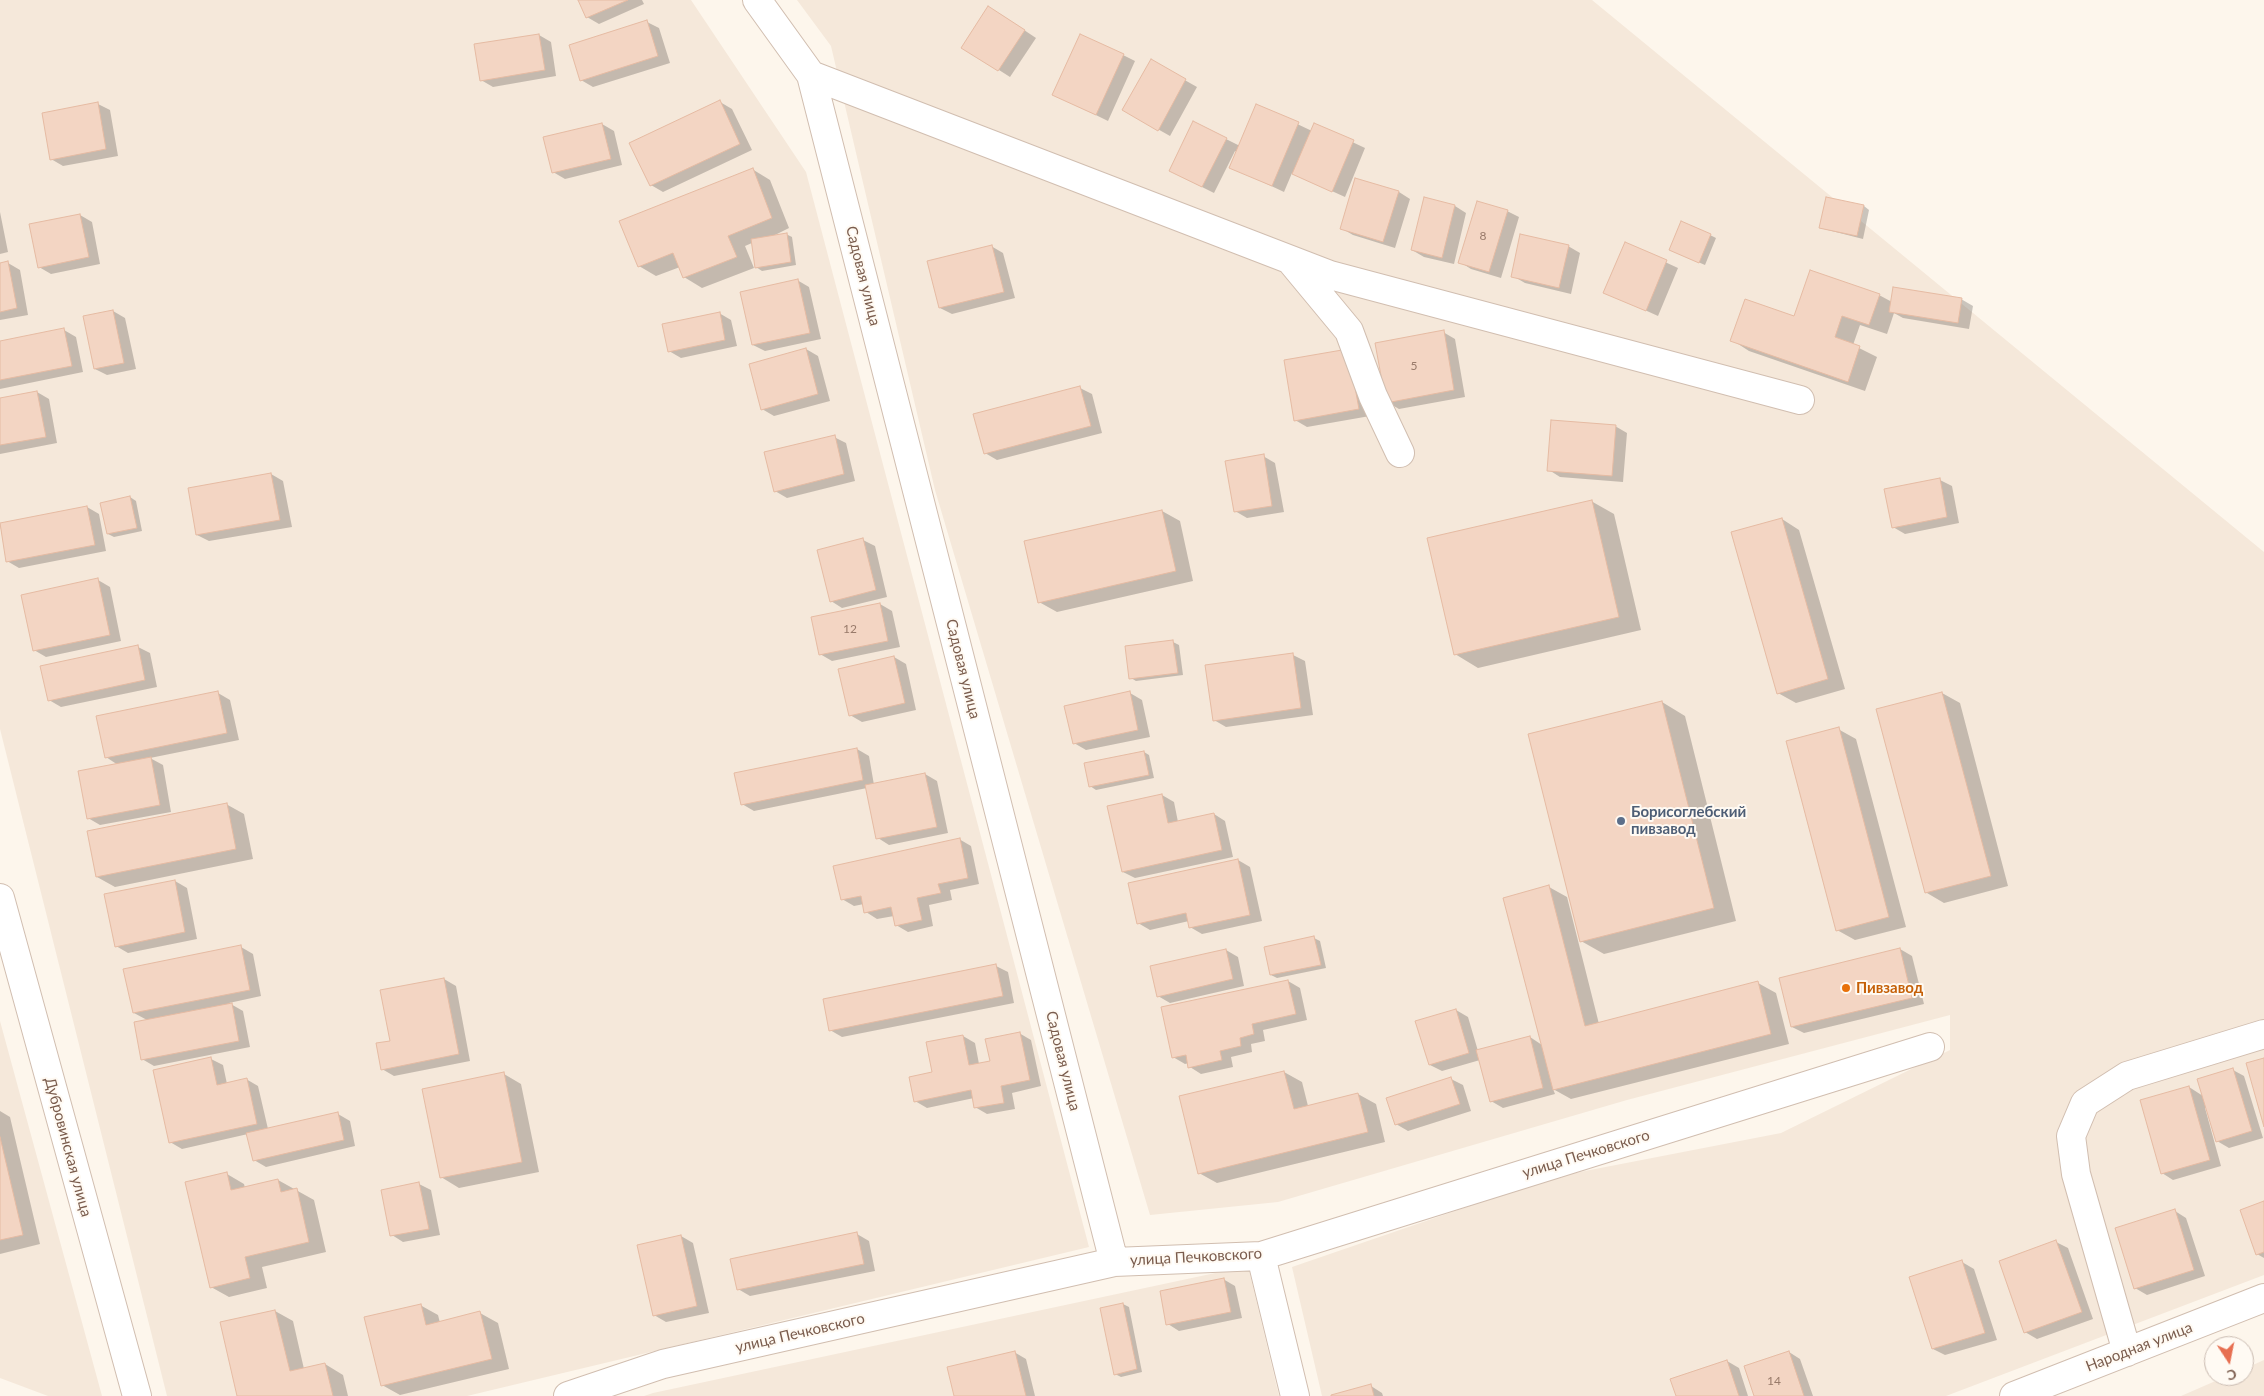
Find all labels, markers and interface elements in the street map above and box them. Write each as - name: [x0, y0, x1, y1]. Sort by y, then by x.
- street label: Садовая улица: [842, 224, 884, 328]
- house number: 8: [1480, 229, 1486, 243]
- house number: 5: [1411, 359, 1417, 373]
- street label: Садовая улица: [942, 617, 984, 721]
- house number: 12: [843, 622, 857, 636]
- place label: Борисоглебский пивзавод: [1631, 803, 1746, 838]
- marker: Борисоглебский пивзавод: [1615, 815, 1627, 827]
- place label: Пивзавод: [1856, 979, 1923, 997]
- marker: Пивзавод: [1840, 982, 1852, 994]
- street label: Садовая улица: [1042, 1009, 1084, 1113]
- street label: Дубровинская улица: [41, 1075, 95, 1219]
- street label: улица Печковского: [1520, 1126, 1652, 1182]
- street label: улица Печковского: [1130, 1245, 1262, 1269]
- street label: улица Печковского: [734, 1309, 866, 1357]
- street label: Народная улица: [2083, 1318, 2195, 1376]
- north arrow: [2204, 1336, 2254, 1386]
- text: С: [2226, 1366, 2238, 1384]
- house number: 14: [1767, 1374, 1781, 1388]

